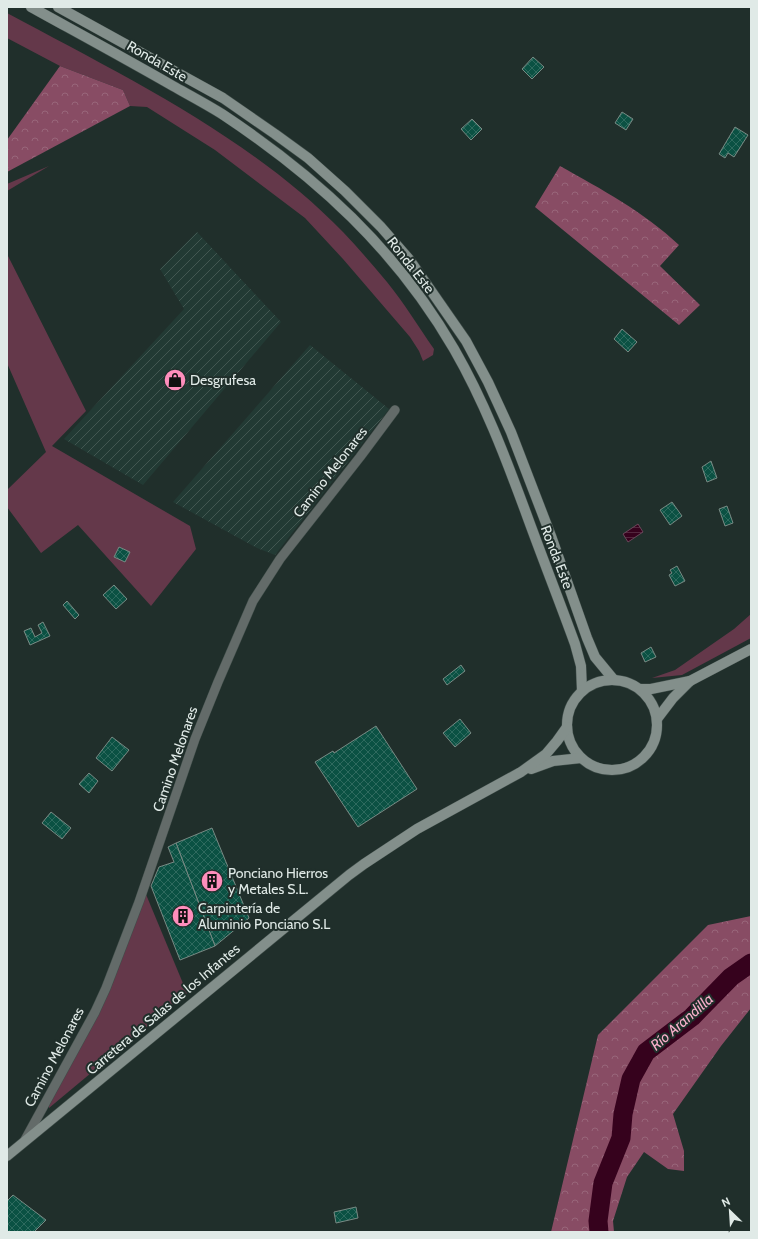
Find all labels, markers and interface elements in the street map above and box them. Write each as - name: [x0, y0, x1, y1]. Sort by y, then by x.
- street label: Ronda Este: [124, 37, 190, 85]
- street label: Ronda Este: [383, 233, 439, 297]
- shop icon: Desgrufesa: [162, 367, 188, 393]
- place label: Desgrufesa: [190, 371, 256, 389]
- street label: Camino Melonares: [289, 423, 371, 521]
- street label: Ronda Este: [537, 523, 577, 591]
- street label: Camino Melonares: [149, 704, 202, 814]
- place label: Ponciano Hierros y Metales S.L.: [228, 864, 328, 898]
- building icon: Ponciano Hierros y Metales S.L.: [199, 868, 225, 894]
- place label: Carpintería de Aluminio Ponciano S.L: [198, 899, 330, 933]
- building icon: Carpintería de Aluminio Ponciano S.L: [170, 903, 196, 929]
- street label: Carretera de Salas de los Infantes: [83, 939, 244, 1079]
- water label: Río Arandilla: [647, 990, 717, 1054]
- street label: Camino Melonares: [20, 1004, 88, 1110]
- north arrow: [710, 1191, 750, 1231]
- text: N: [719, 1194, 732, 1210]

